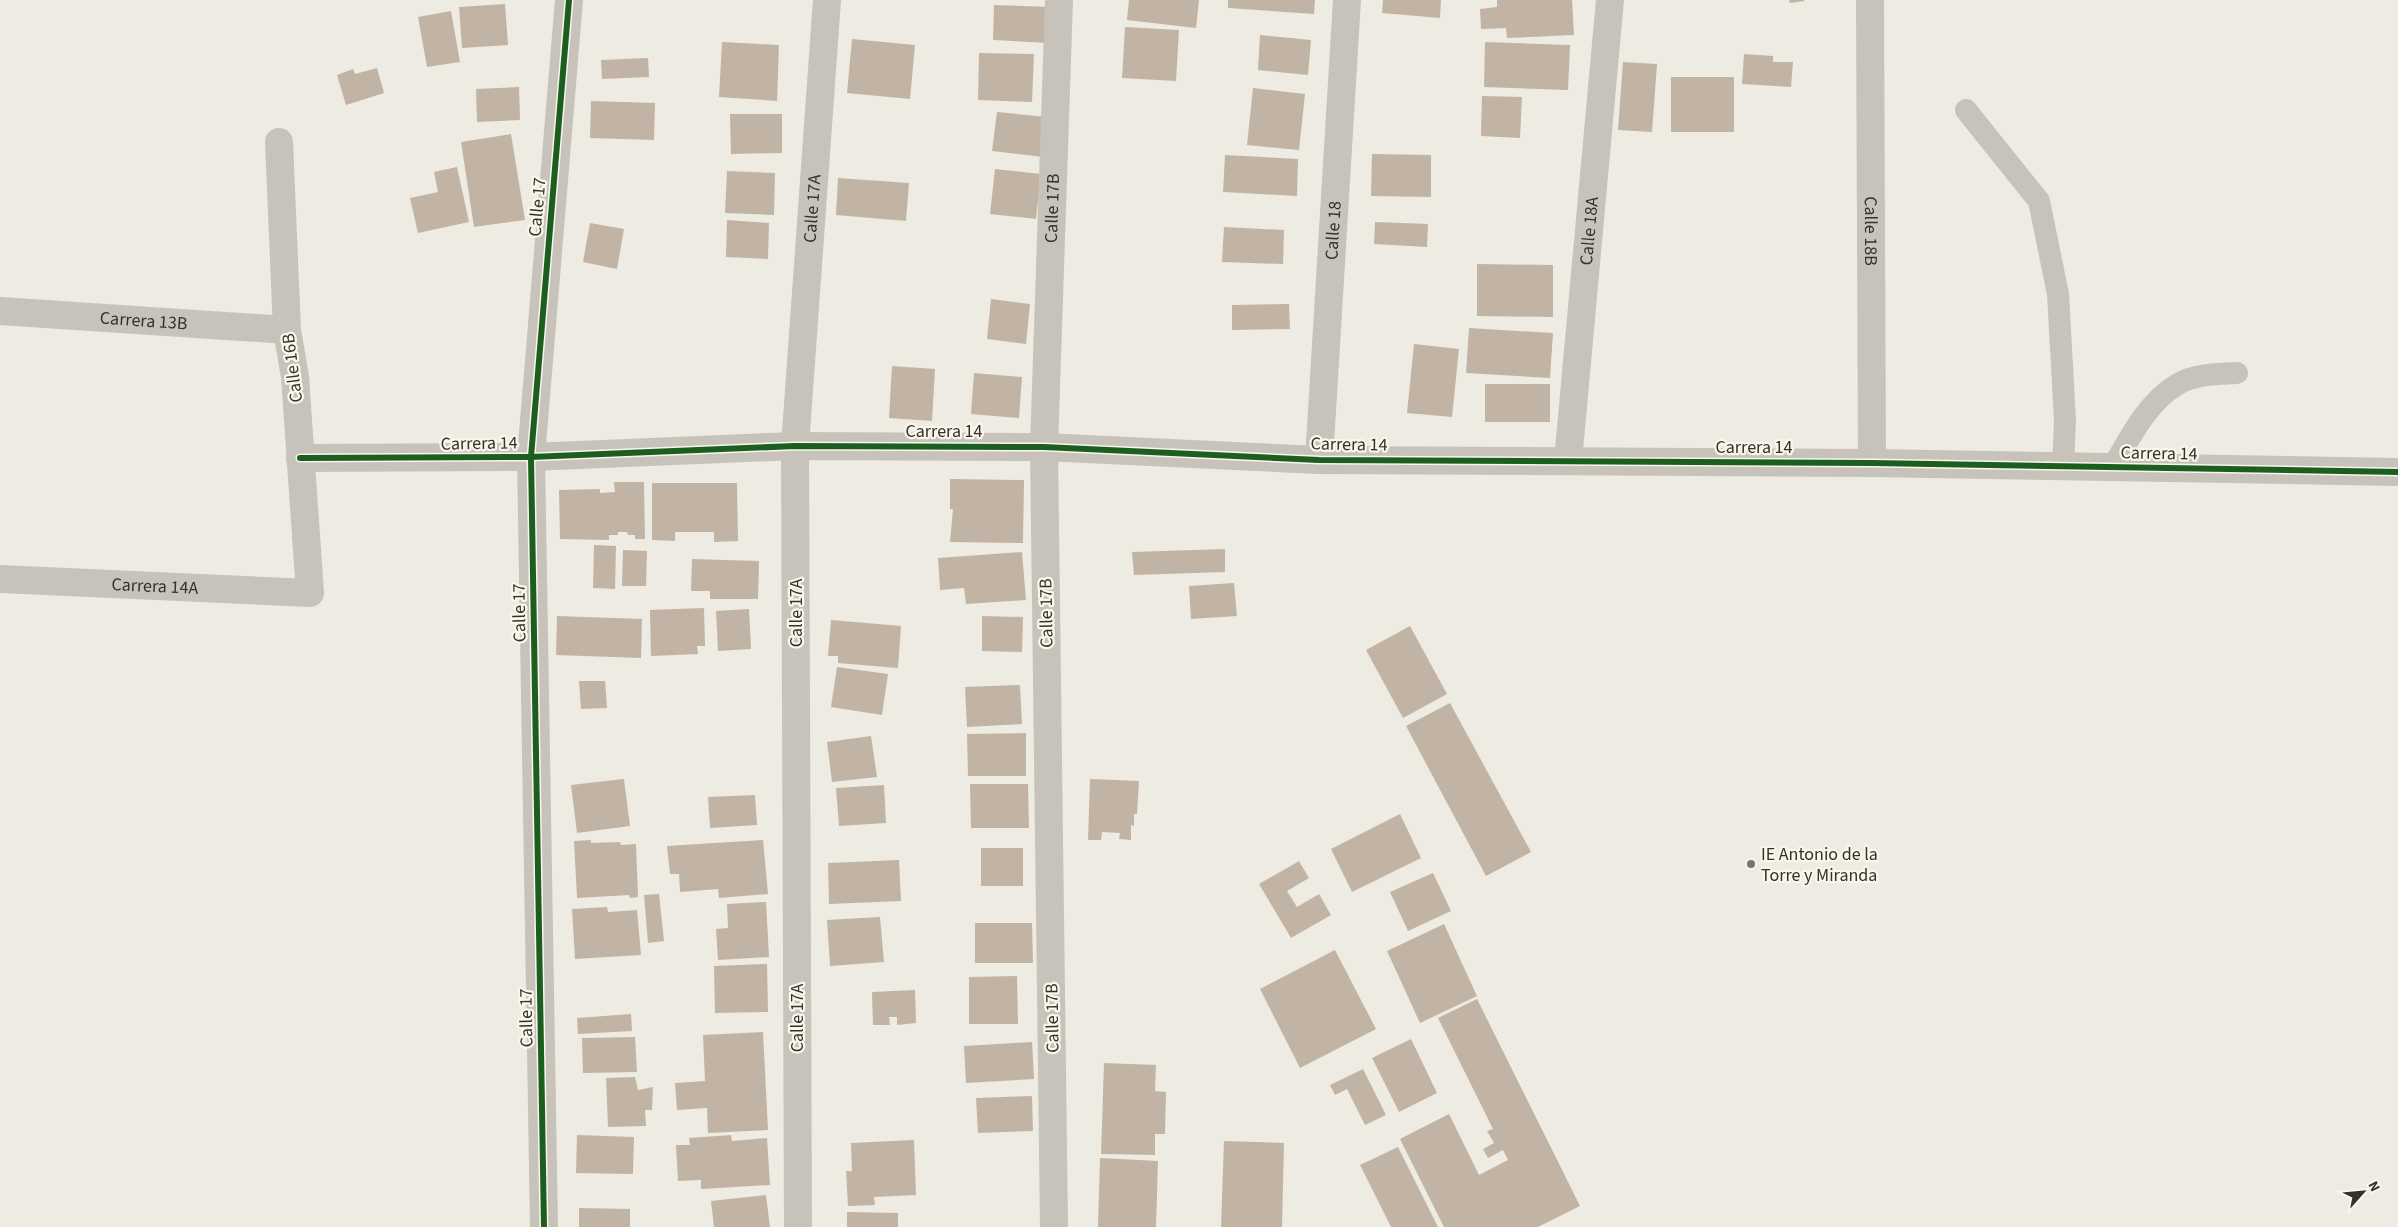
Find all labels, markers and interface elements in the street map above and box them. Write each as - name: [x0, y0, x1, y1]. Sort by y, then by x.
- street label: Calle 17A: [798, 173, 827, 244]
- street label: Calle 17B: [1039, 173, 1066, 243]
- street label: Calle 17: [522, 177, 553, 237]
- street label: Calle 18A: [1574, 195, 1605, 266]
- street label: Calle 18B: [1858, 196, 1883, 266]
- street label: Calle 18: [1319, 200, 1348, 261]
- street label: Carrera 13B: [99, 306, 188, 336]
- street label: Calle 16B: [276, 332, 309, 404]
- street label: Carrera 14: [906, 419, 983, 444]
- street label: Carrera 14: [440, 430, 518, 457]
- street label: Carrera 14: [1310, 431, 1388, 458]
- street label: Carrera 14: [1716, 435, 1793, 460]
- street label: Carrera 14: [2120, 440, 2198, 467]
- street label: Carrera 14A: [111, 572, 199, 601]
- street label: Calle 17A: [784, 578, 809, 647]
- street label: Calle 17B: [1033, 578, 1060, 648]
- street label: Calle 17: [506, 583, 533, 643]
- place label: IE Antonio de la Torre y Miranda: [1761, 842, 1878, 888]
- marker: IE Antonio de la Torre y Miranda: [1745, 858, 1757, 870]
- street label: Calle 17A: [785, 983, 810, 1052]
- street label: Calle 17B: [1039, 983, 1066, 1053]
- street label: Calle 17: [513, 988, 540, 1048]
- north arrow: [2338, 1167, 2388, 1217]
- text: N: [2363, 1178, 2385, 1195]

